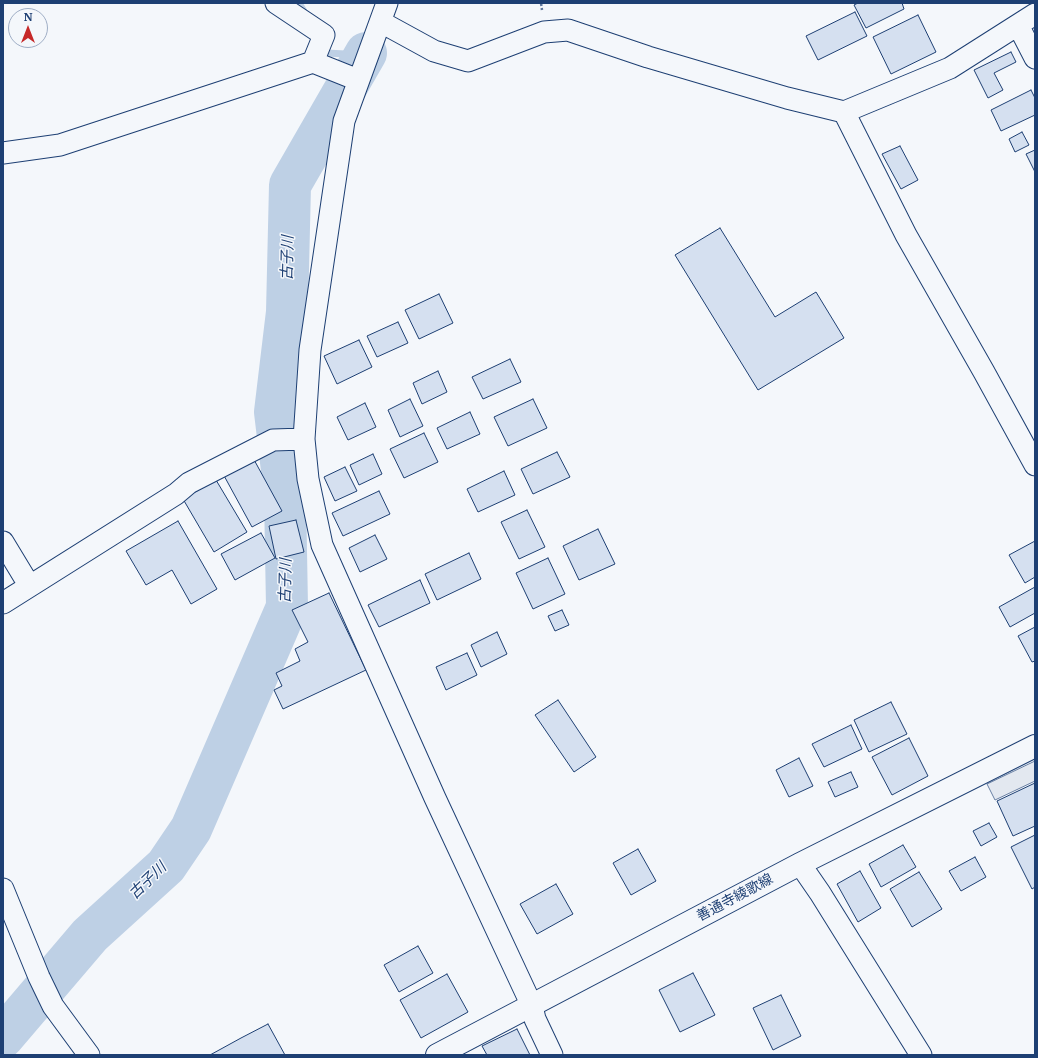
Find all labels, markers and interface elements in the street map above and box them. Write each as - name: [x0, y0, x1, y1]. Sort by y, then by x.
- north arrow: [8, 8, 48, 48]
- text: N: [24, 10, 32, 24]
- water label: 古子川: [279, 235, 297, 281]
- water label: 古子川: [277, 558, 295, 604]
- water label: 古子川: [126, 859, 170, 903]
- street label: 善通寺綾歌線: [694, 871, 776, 925]

